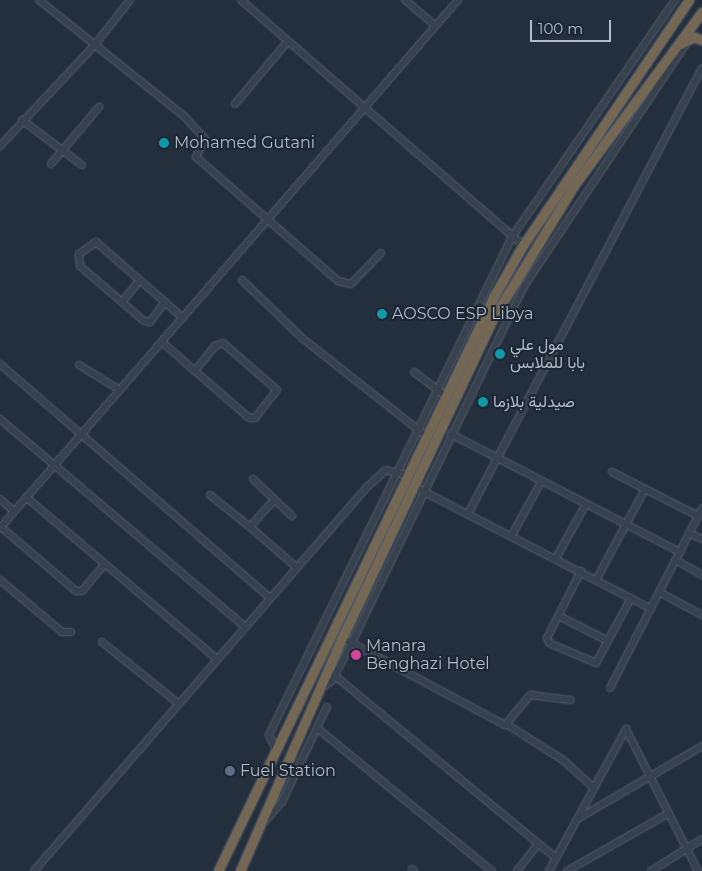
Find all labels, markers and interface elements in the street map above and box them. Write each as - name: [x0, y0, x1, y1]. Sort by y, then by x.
- scale bar: [532, 10, 613, 42]
- text: 100 m: [538, 19, 583, 38]
- place label: Mohamed Gutani: [174, 133, 315, 153]
- marker: Mohamed Gutani: [158, 137, 170, 149]
- place label: AOSCO ESP Libya: [392, 304, 533, 324]
- marker: AOSCO ESP Libya: [376, 308, 388, 320]
- place label: مول علي بابا للملابس: [510, 335, 585, 373]
- marker: مول علي بابا للملابس: [494, 348, 506, 360]
- place label: صيدلية بلازما: [493, 392, 575, 412]
- marker: صيدلية بلازما: [477, 396, 489, 408]
- place label: Manara Benghazi Hotel: [366, 636, 490, 674]
- marker: Manara Benghazi Hotel: [350, 649, 362, 661]
- place label: Fuel Station: [240, 761, 336, 781]
- marker: Fuel Station: [224, 765, 236, 777]

